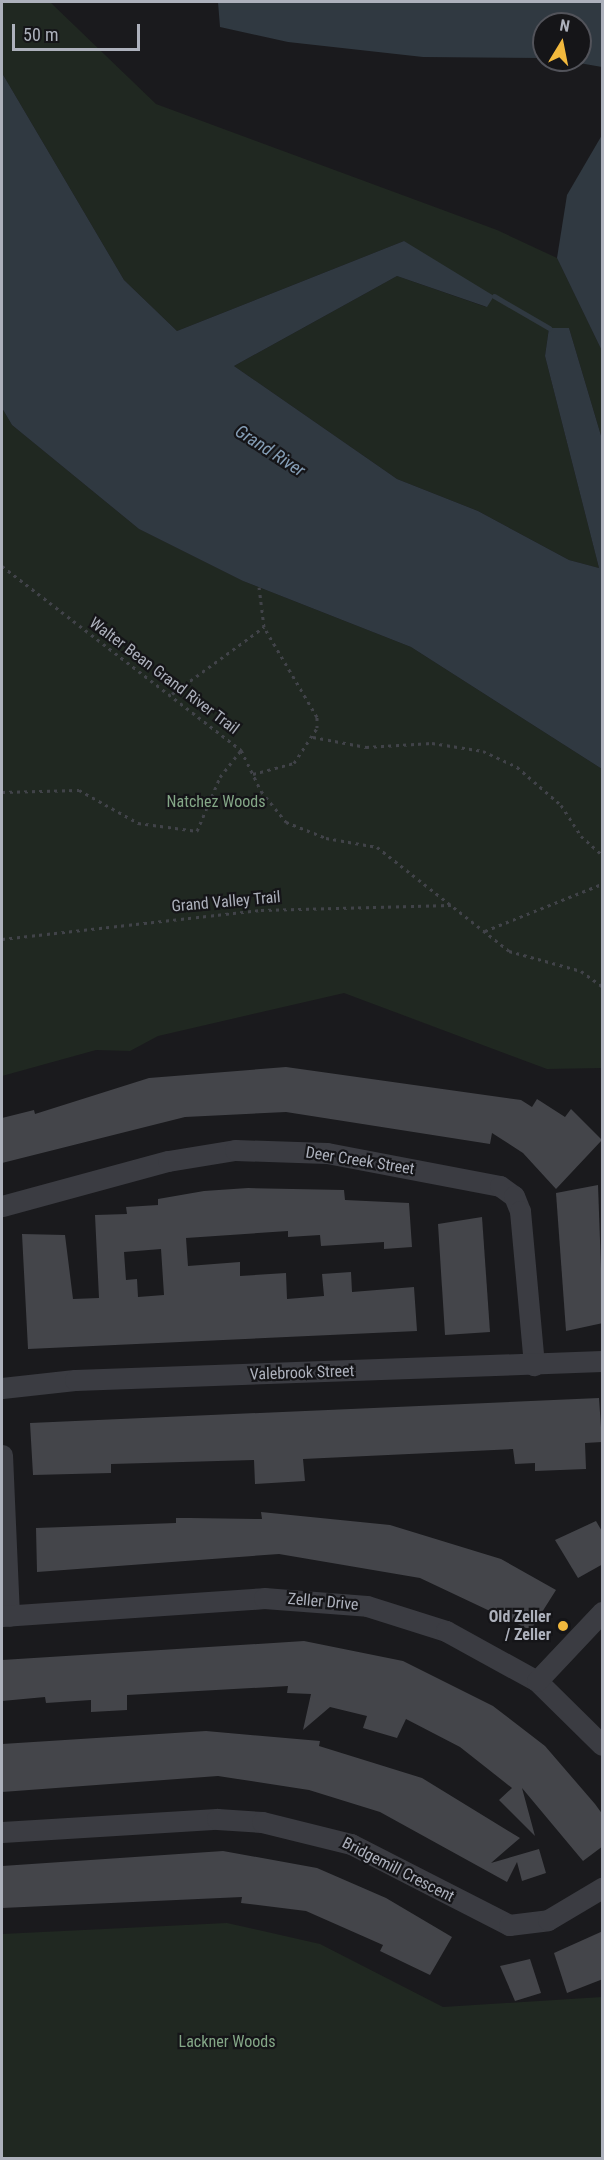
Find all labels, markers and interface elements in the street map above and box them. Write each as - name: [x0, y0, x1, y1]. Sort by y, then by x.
- scale bar: [15, 12, 142, 50]
- north arrow: [532, 12, 592, 72]
- text: N: [558, 16, 571, 36]
- text: 50 m: [23, 24, 58, 45]
- water label: Grand River: [231, 420, 309, 482]
- street label: Walter Bean Grand River Trail: [85, 613, 243, 739]
- park label: Natchez Woods: [167, 792, 265, 812]
- street label: Grand Valley Trail: [171, 888, 281, 916]
- street label: Deer Creek Street: [304, 1143, 416, 1179]
- street label: Valebrook Street: [249, 1362, 355, 1384]
- street label: Zeller Drive: [287, 1589, 359, 1615]
- place label: Old Zeller / Zeller: [489, 1607, 551, 1645]
- marker: Old Zeller / Zeller: [556, 1619, 570, 1633]
- street label: Bridgemill Crescent: [339, 1833, 457, 1907]
- park label: Lackner Woods: [179, 2032, 275, 2052]

